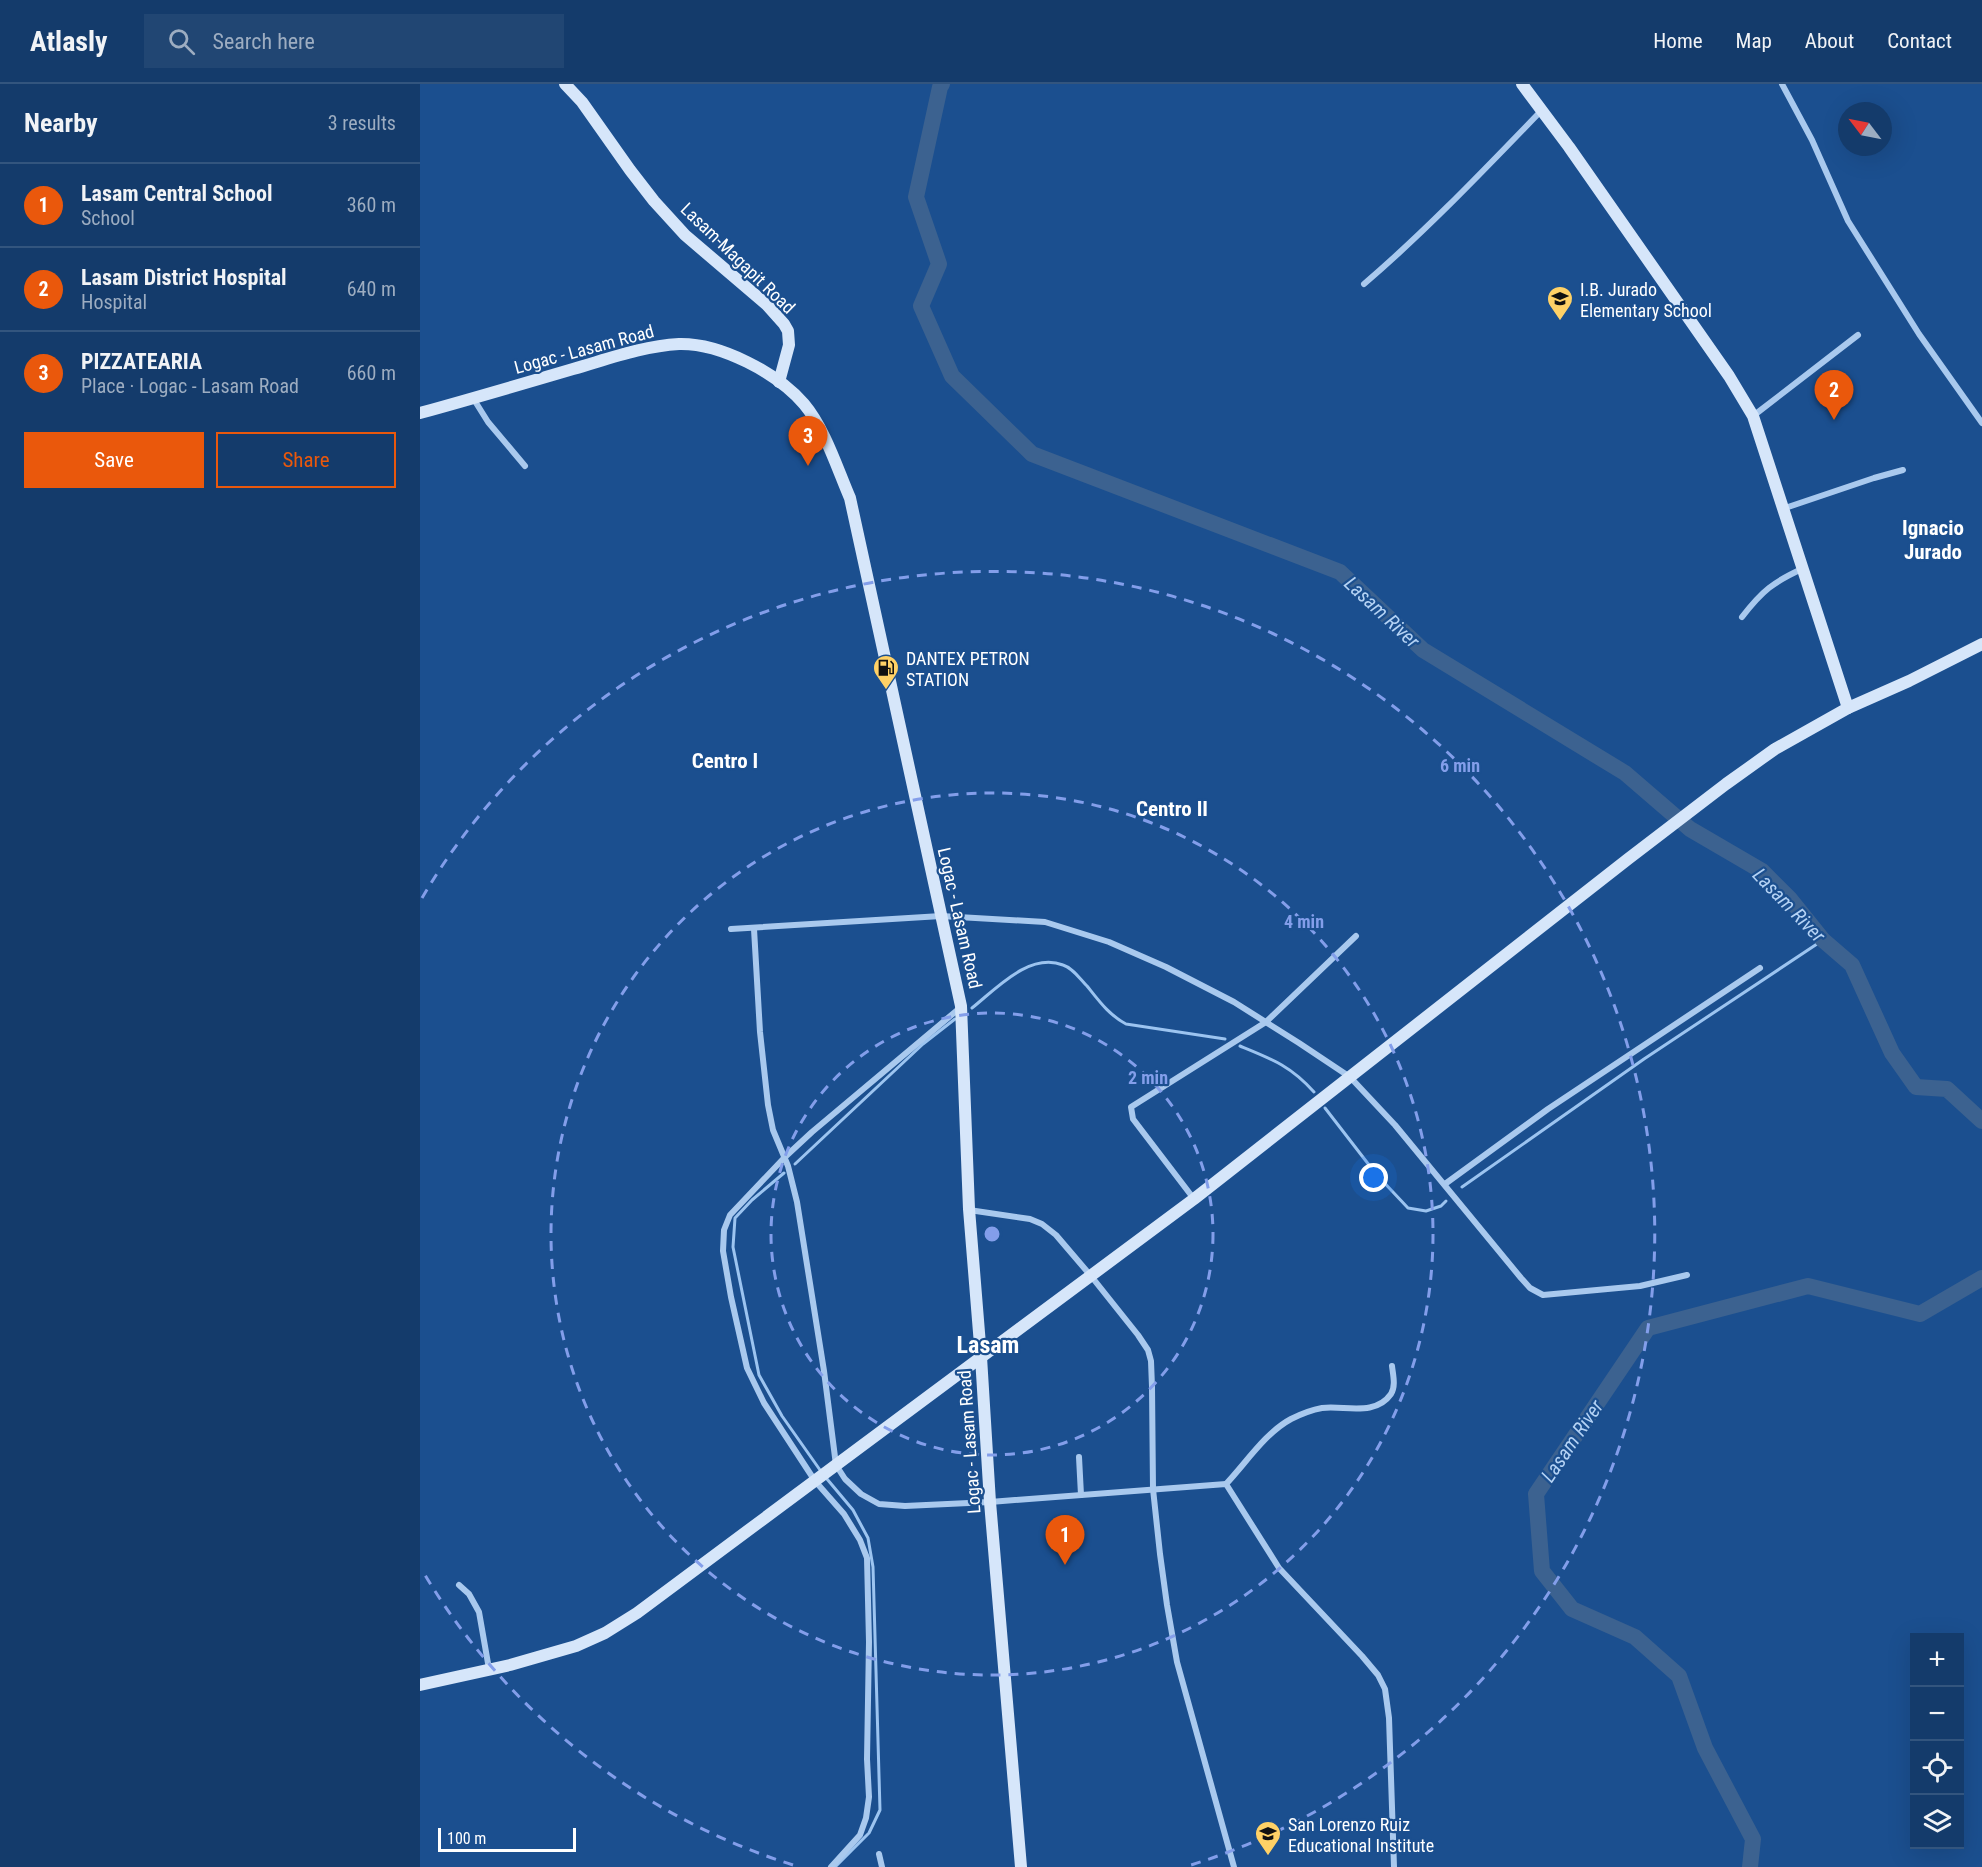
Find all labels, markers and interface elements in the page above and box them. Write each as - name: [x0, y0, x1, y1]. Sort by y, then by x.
- search box: [144, 14, 564, 68]
- text: Atlasly: [30, 25, 108, 58]
- icon: search: [165, 25, 198, 58]
- text: Search here: [213, 29, 315, 54]
- text: Home: [1653, 29, 1703, 53]
- text: Map: [1736, 29, 1772, 53]
- text: About: [1805, 29, 1854, 53]
- text: Contact: [1887, 29, 1952, 53]
- north arrow: [1838, 102, 1892, 156]
- text: Nearby: [24, 108, 98, 138]
- text: 3 results: [328, 111, 396, 135]
- text: Lasam Central School: [81, 181, 272, 206]
- text: 1: [38, 193, 49, 217]
- text: 360 m: [347, 193, 396, 217]
- street label: Lasam-Magapit Road: [677, 198, 799, 318]
- text: School: [81, 206, 135, 230]
- text: Lasam District Hospital: [81, 265, 287, 290]
- text: 2: [38, 277, 49, 301]
- text: 640 m: [347, 277, 396, 301]
- place label: I.B. Jurado Elementary School: [1580, 279, 1712, 321]
- school or university icon: I.B. Jurado Elementary School: [1545, 284, 1575, 322]
- text: Hospital: [81, 290, 147, 314]
- street label: Logac - Lasam Road: [512, 320, 656, 378]
- text: PIZZATEARIA: [81, 349, 202, 374]
- text: 3: [38, 361, 49, 385]
- text: 660 m: [347, 361, 396, 385]
- pin: 2: [1814, 370, 1854, 420]
- text: Place · Logac - Lasam Road: [81, 374, 299, 398]
- pin: 3: [788, 416, 828, 466]
- button: Save: [24, 432, 204, 488]
- button: Share: [216, 432, 396, 488]
- district label: Ignacio Jurado: [1902, 516, 1964, 564]
- water label: Lasam River: [1340, 571, 1425, 653]
- place label: DANTEX PETRON STATION: [906, 648, 1030, 690]
- fuel station icon: DANTEX PETRON STATION: [871, 653, 901, 691]
- district label: Centro I: [692, 749, 758, 773]
- text: 6 min: [1440, 755, 1480, 776]
- district label: Centro II: [1136, 797, 1208, 821]
- street label: Logac - Lasam Road: [934, 845, 986, 991]
- water label: Lasam River: [1748, 863, 1831, 948]
- text: 4 min: [1284, 911, 1324, 932]
- text: 2 min: [1128, 1067, 1168, 1088]
- your location: [1359, 1163, 1388, 1192]
- centre of rings: [982, 1224, 1002, 1244]
- district label: Lasam: [957, 1331, 1019, 1359]
- street label: Logac - Lasam Road: [954, 1369, 984, 1515]
- water label: Lasam River: [1536, 1395, 1609, 1487]
- pin: 1: [1046, 1516, 1084, 1565]
- map controls: [1910, 1633, 1964, 1849]
- button: +: [1910, 1633, 1964, 1687]
- button: −: [1910, 1687, 1964, 1741]
- button: locate: [1910, 1741, 1964, 1795]
- button: layers: [1910, 1795, 1964, 1849]
- place label: San Lorenzo Ruiz Educational Institute: [1288, 1814, 1434, 1856]
- school or university icon: San Lorenzo Ruiz Educational Institute: [1253, 1819, 1283, 1857]
- scale bar: [438, 1825, 576, 1852]
- text: 100 m: [447, 1829, 486, 1848]

